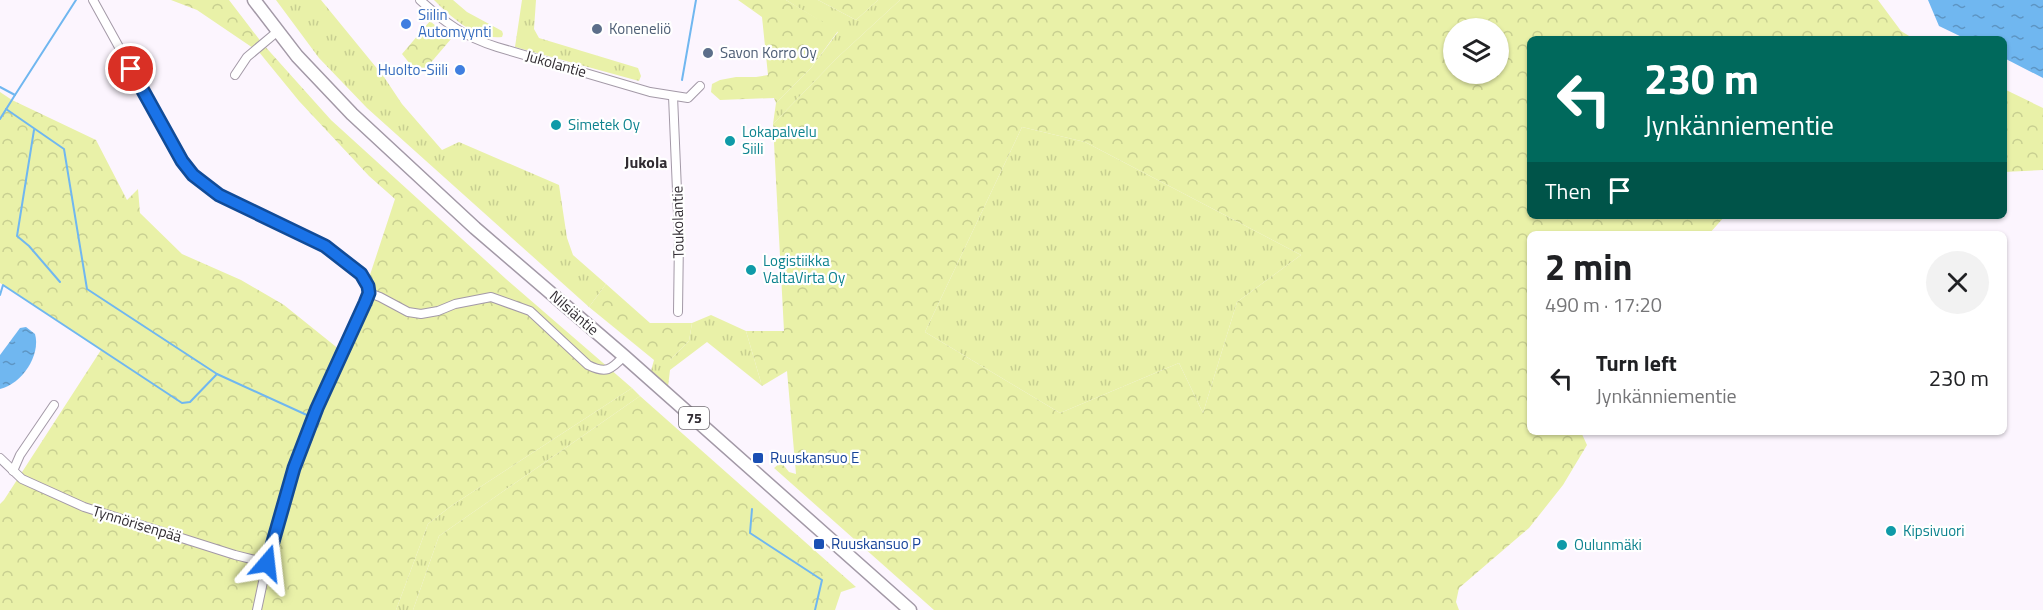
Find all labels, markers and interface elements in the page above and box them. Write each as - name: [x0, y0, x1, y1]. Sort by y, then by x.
- place label: Siilin Automyynti: [418, 3, 492, 43]
- marker: Siilin Automyynti: [399, 17, 413, 31]
- place label: Koneneliö: [609, 17, 671, 40]
- map controls: [1443, 18, 1509, 84]
- button: layers: [1443, 18, 1509, 84]
- marker: Koneneliö: [590, 22, 604, 36]
- place label: Savon Korro Oy: [720, 41, 817, 64]
- pin: [105, 43, 156, 94]
- street label: Jukolantie: [523, 44, 589, 83]
- marker: Savon Korro Oy: [701, 46, 715, 60]
- text: 230 m: [1644, 46, 1759, 110]
- icon: arrive: [114, 52, 147, 85]
- place label: Huolto-Siili: [378, 58, 448, 81]
- icon: left: [1545, 60, 1623, 138]
- marker: Huolto-Siili: [453, 63, 467, 77]
- text: Jynkänniementie: [1644, 104, 1834, 145]
- place label: Simetek Oy: [568, 113, 640, 136]
- marker: Simetek Oy: [549, 118, 563, 132]
- place label: Lokapalvelu Siili: [742, 120, 817, 160]
- marker: Lokapalvelu Siili: [723, 134, 737, 148]
- district label: Jukola: [625, 150, 667, 174]
- text: Then: [1545, 174, 1591, 208]
- icon: arrive: [1603, 174, 1636, 207]
- street label: Toukolantie: [665, 186, 690, 258]
- text: 2 min: [1545, 239, 1632, 294]
- place label: Logistiikka ValtaVirta Oy: [763, 249, 845, 289]
- button: close: [1926, 251, 1989, 314]
- marker: Logistiikka ValtaVirta Oy: [744, 263, 758, 277]
- street label: Nilsiäntie: [545, 285, 604, 341]
- text: 490 m · 17:20: [1545, 289, 1662, 320]
- text: Turn left: [1596, 346, 1677, 380]
- text: 230 m: [1929, 361, 1989, 395]
- icon: left: [1545, 362, 1578, 395]
- text: Jynkänniementie: [1596, 380, 1737, 411]
- road number: 75: [679, 407, 709, 429]
- place label: Ruuskansuo E: [770, 446, 859, 469]
- marker: Ruuskansuo E: [751, 451, 765, 465]
- street label: Tynnörisenpää: [90, 499, 185, 548]
- place label: Kipsivuori: [1903, 519, 1965, 542]
- marker: Kipsivuori: [1884, 524, 1898, 538]
- position arrow: [235, 531, 299, 595]
- place label: Ruuskansuo P: [831, 532, 921, 555]
- place label: Oulunmäki: [1574, 533, 1642, 556]
- marker: Ruuskansuo P: [812, 537, 826, 551]
- marker: Oulunmäki: [1555, 538, 1569, 552]

